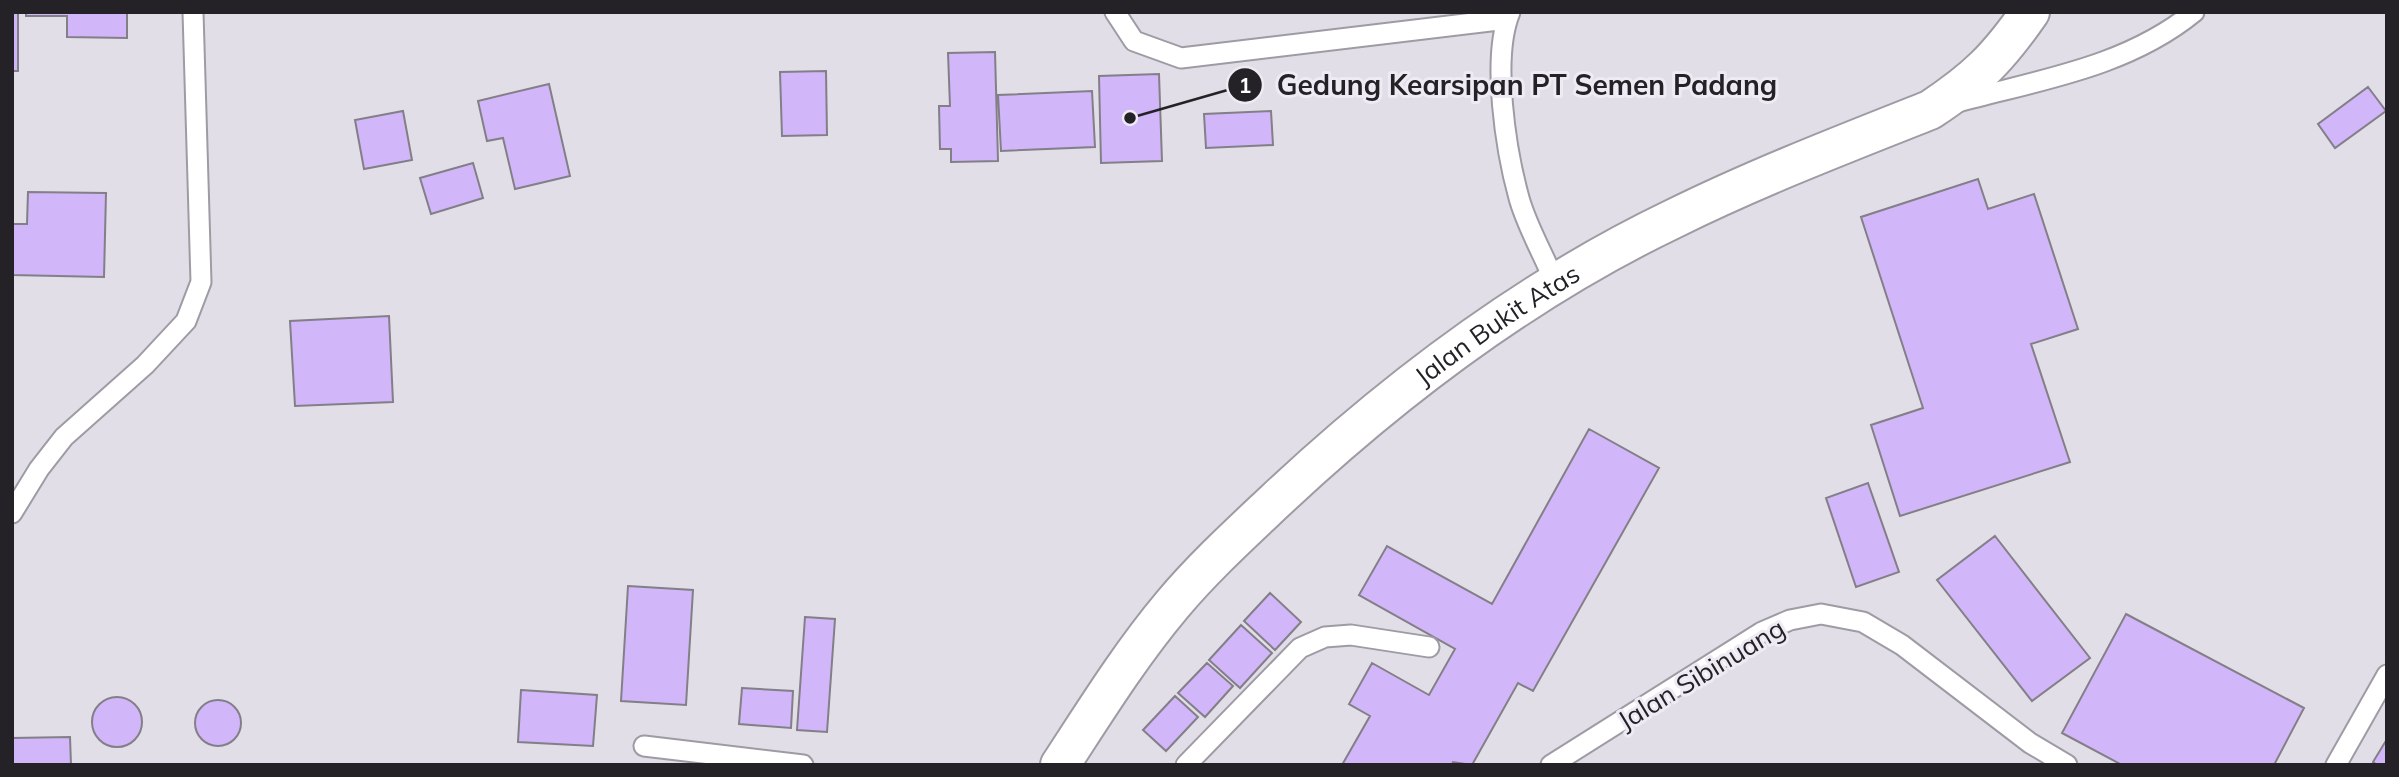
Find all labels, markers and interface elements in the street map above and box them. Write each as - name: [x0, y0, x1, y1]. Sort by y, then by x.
- callout: Gedung Kearsipan PT Semen Padang: [1227, 61, 1791, 110]
- text: Gedung Kearsipan PT Semen Padang: [1277, 67, 1777, 102]
- text: 1: [1239, 72, 1251, 98]
- street label: Jalan Bukit Atas: [1407, 256, 1585, 392]
- street label: Jalan Sibinuang: [1612, 611, 1790, 737]

